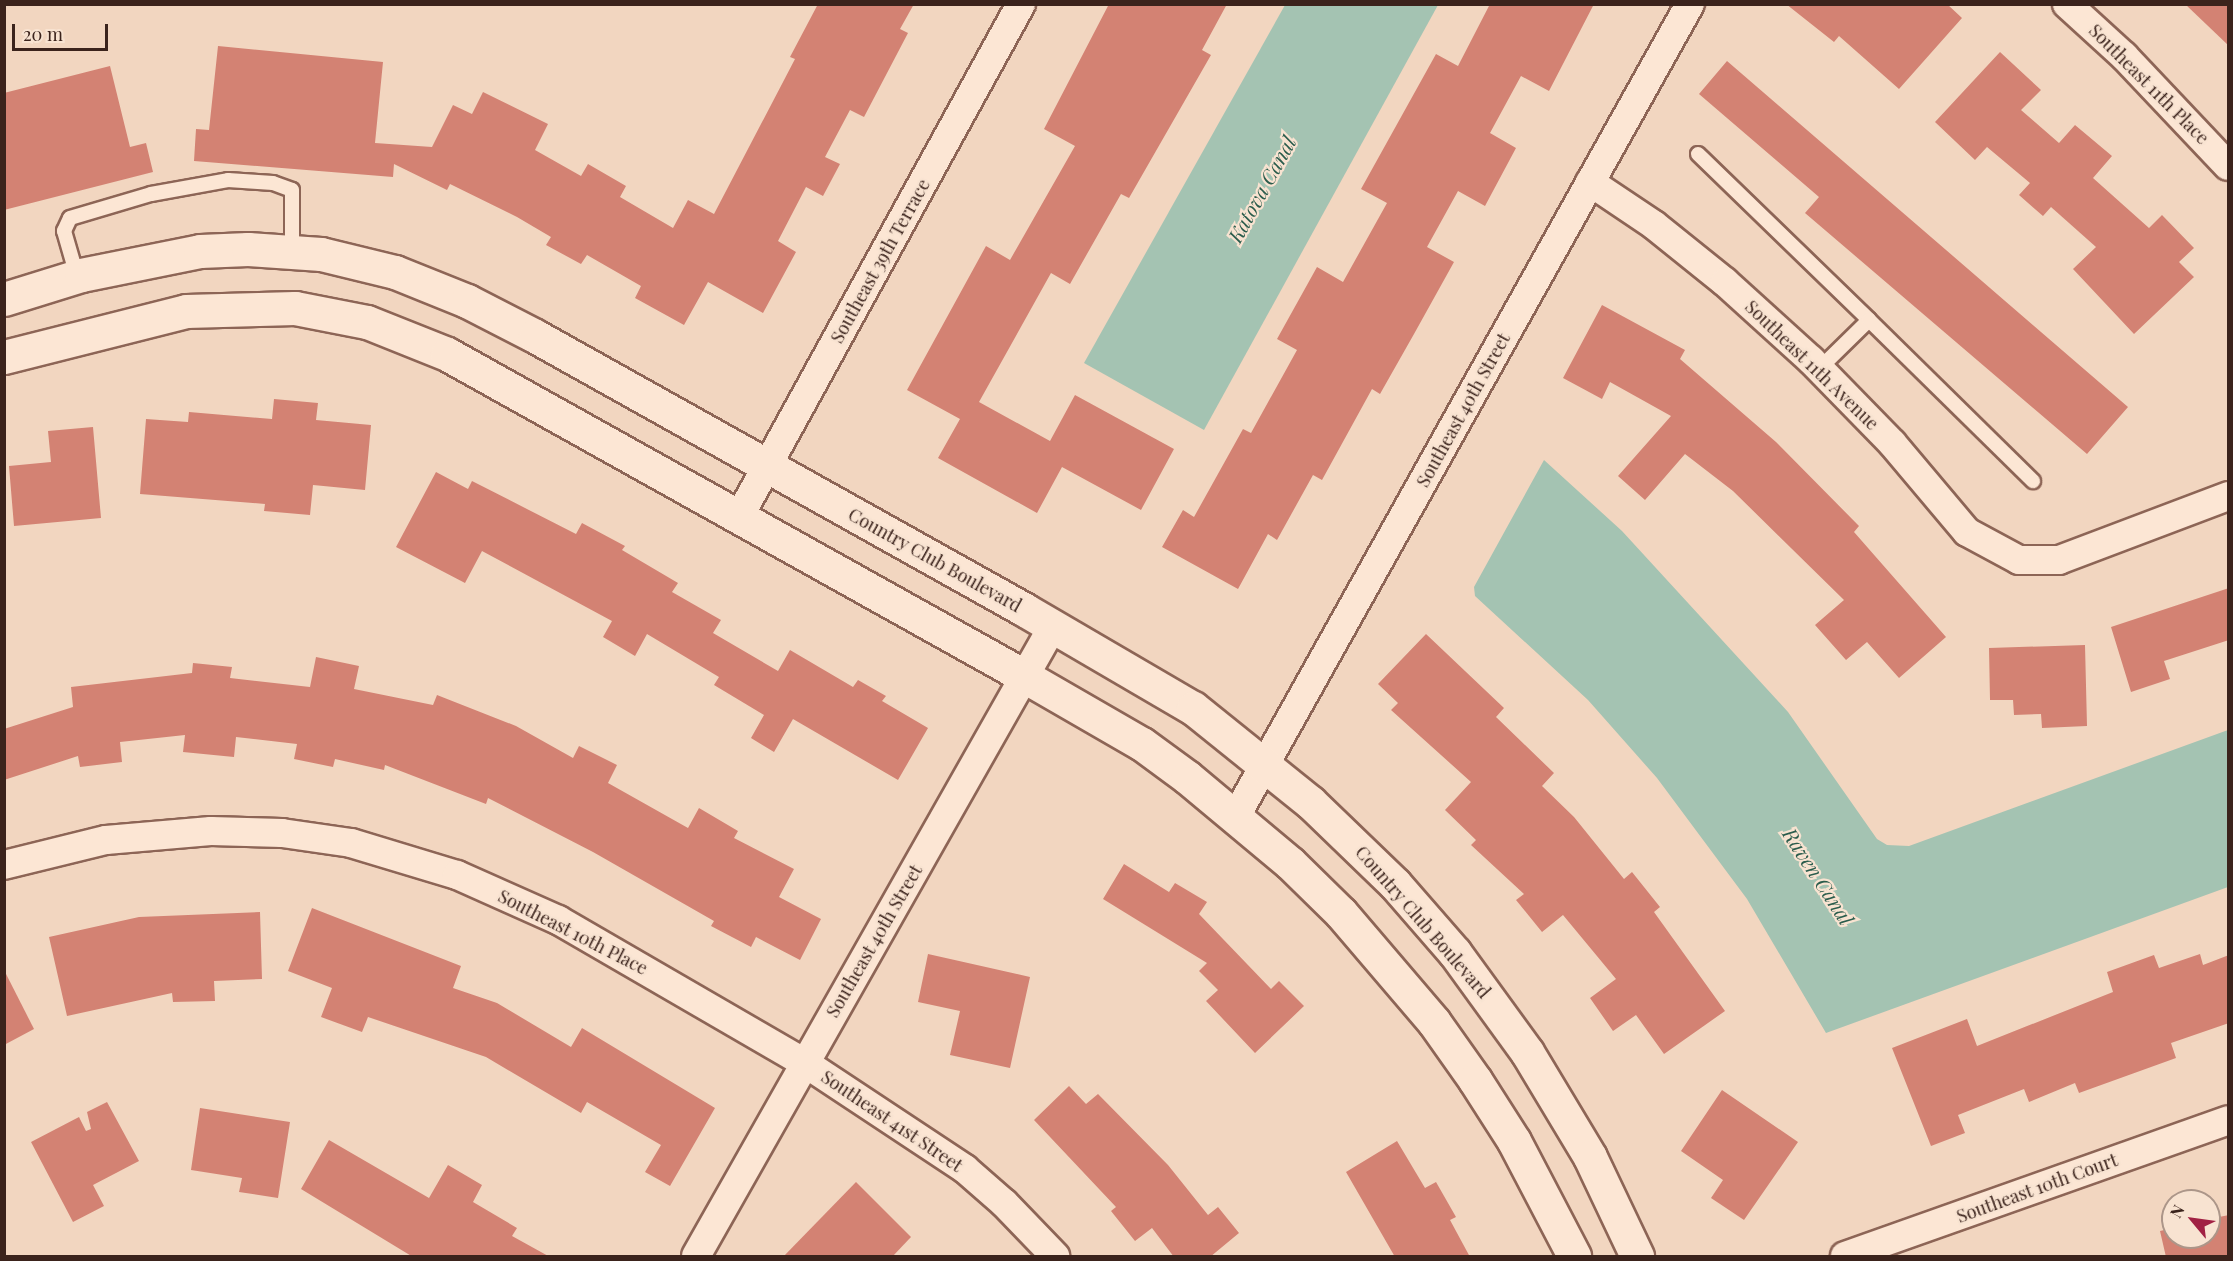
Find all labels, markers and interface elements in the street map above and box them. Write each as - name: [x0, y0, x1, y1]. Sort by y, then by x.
- scale bar: [15, 12, 111, 50]
- street label: Southeast 11th Place: [2084, 19, 2214, 149]
- text: 20 m: [23, 22, 63, 46]
- water label: Katova Canal: [1222, 132, 1300, 246]
- street label: Southeast 39th Terrace: [826, 175, 934, 347]
- street label: Southeast 11th Avenue: [1740, 295, 1884, 435]
- street label: Southeast 40th Street: [1412, 329, 1514, 491]
- street label: Country Club Boulevard: [844, 503, 1026, 617]
- water label: Raven Canal: [1779, 823, 1859, 929]
- street label: Country Club Boulevard: [1351, 841, 1495, 1003]
- street label: Southeast 40th Street: [821, 861, 927, 1021]
- street label: Southeast 10th Place: [494, 885, 652, 979]
- street label: Southeast 41st Street: [817, 1065, 967, 1177]
- street label: Southeast 10th Court: [1953, 1149, 2121, 1227]
- north arrow: [2161, 1189, 2221, 1249]
- text: N: [2165, 1201, 2189, 1221]

